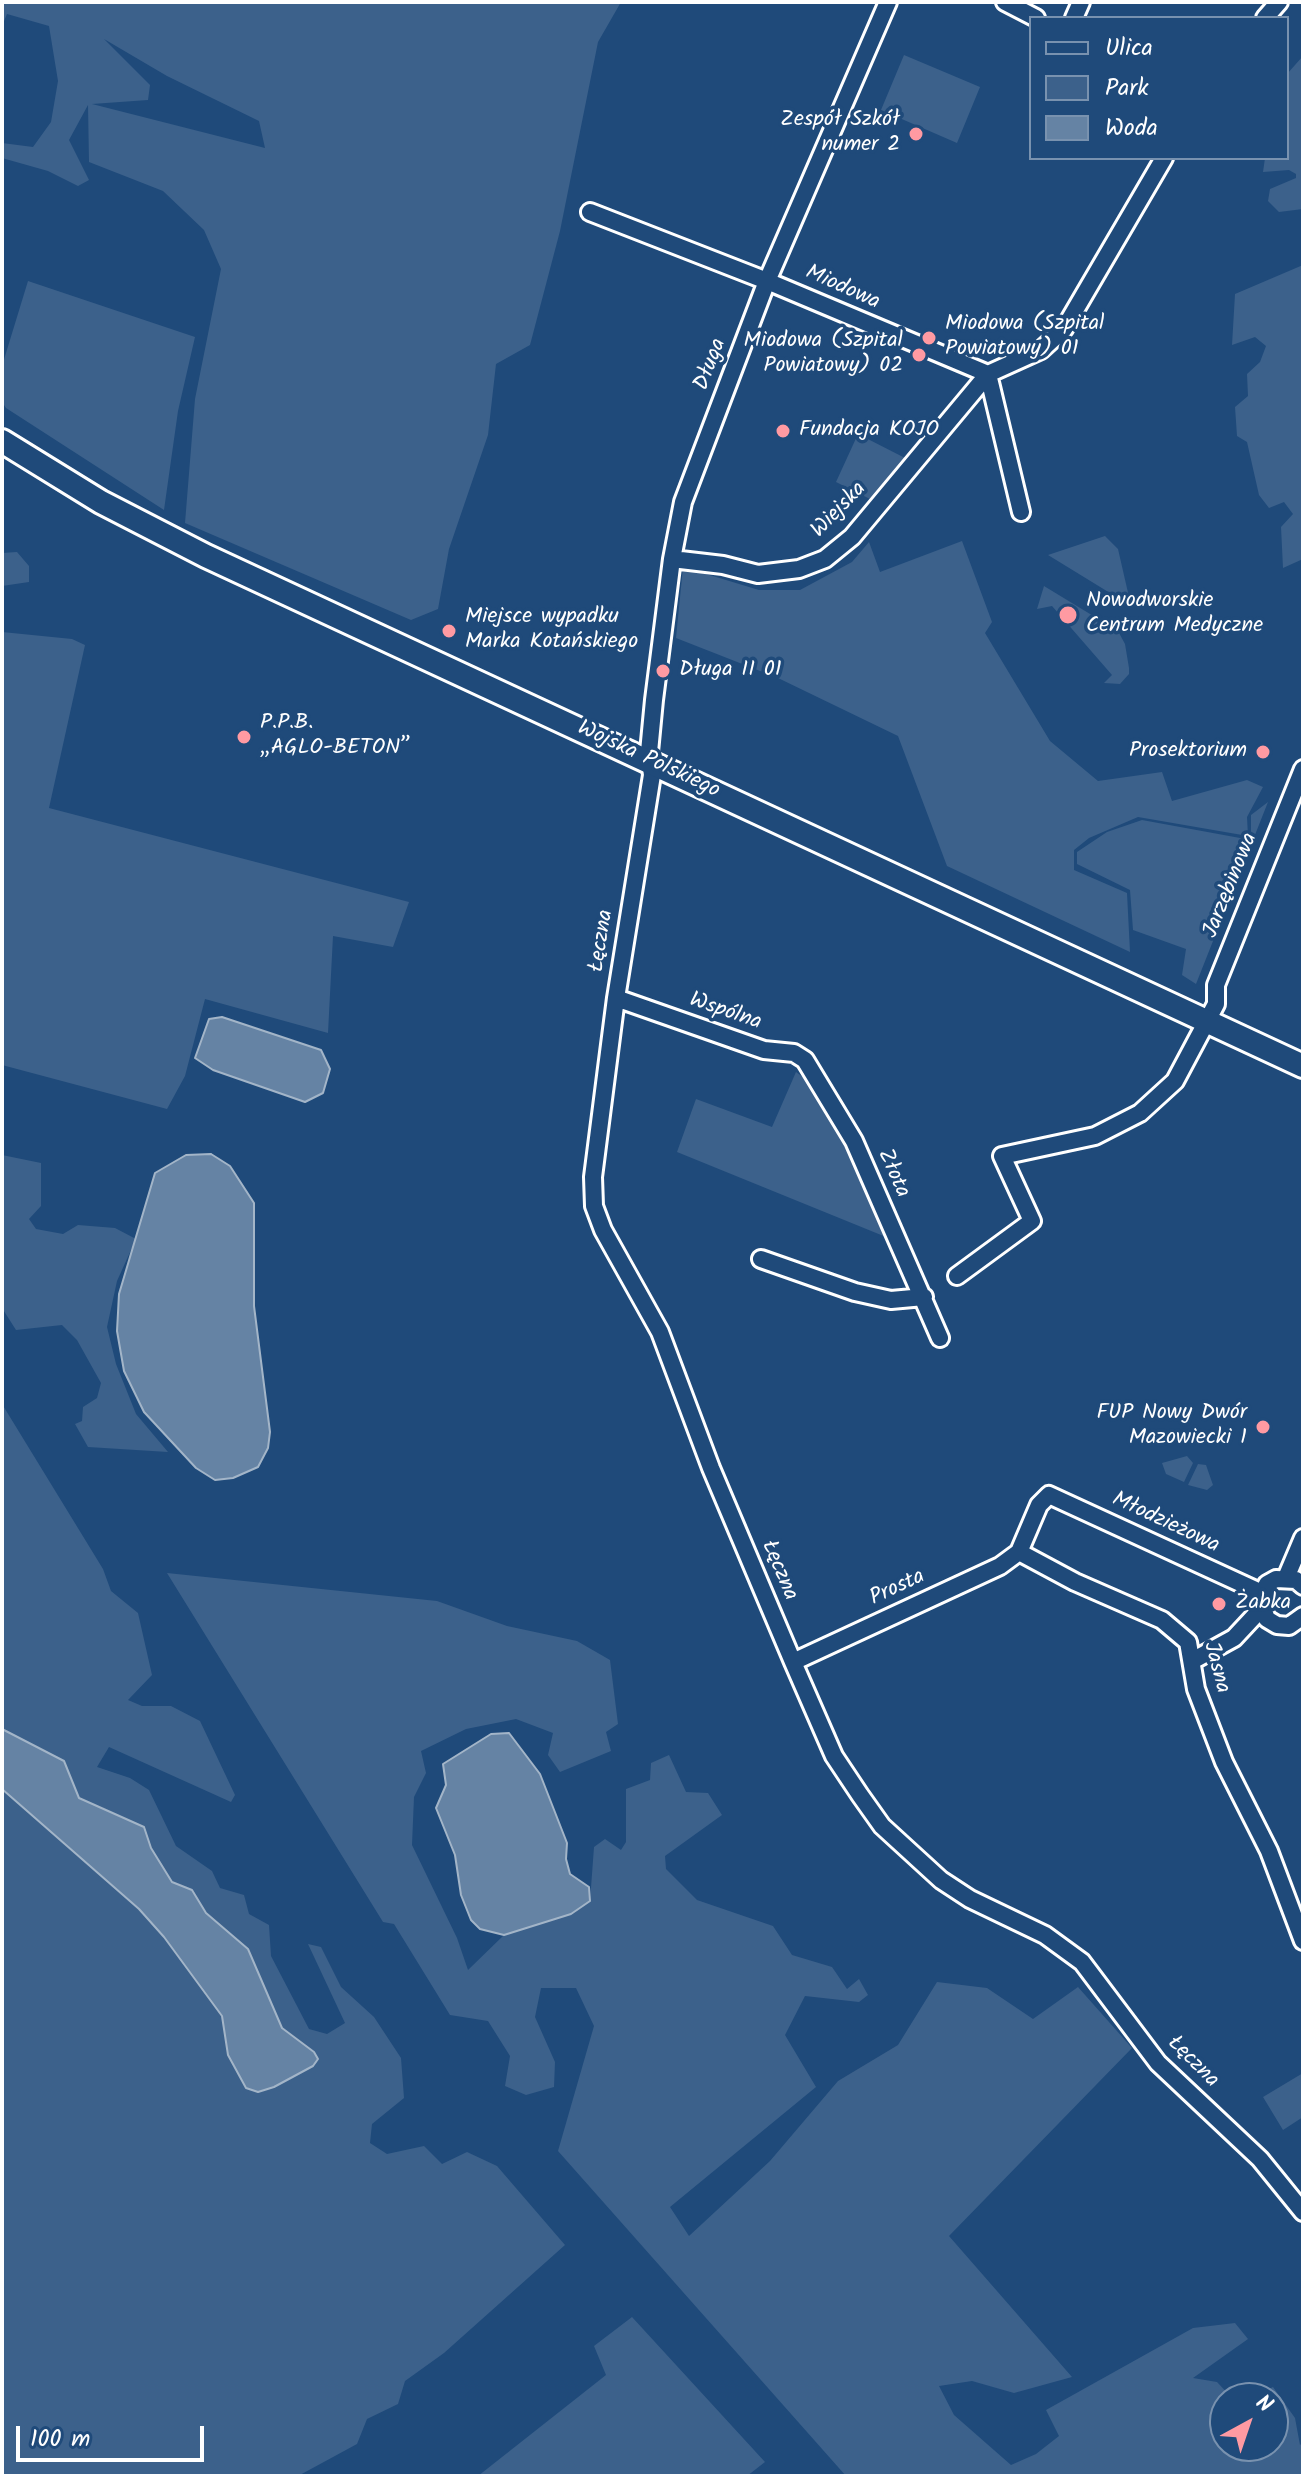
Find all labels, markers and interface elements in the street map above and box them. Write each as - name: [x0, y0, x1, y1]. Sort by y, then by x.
- legend: [1029, 16, 1289, 160]
- text: Ulica: [1105, 29, 1153, 68]
- text: Park: [1105, 69, 1149, 108]
- place label: Zespół Szkół numer 2: [780, 108, 900, 160]
- text: Woda: [1105, 109, 1158, 148]
- marker: Zespół Szkół numer 2: [907, 125, 925, 143]
- street label: Miodowa: [801, 261, 883, 317]
- place label: Miodowa (Szpital Powiatowy) 01: [945, 312, 1104, 364]
- place label: Miodowa (Szpital Powiatowy) 02: [744, 329, 903, 380]
- marker: Miodowa (Szpital Powiatowy) 01: [920, 329, 938, 347]
- street label: Długa: [690, 335, 734, 395]
- marker: Miodowa (Szpital Powiatowy) 02: [910, 346, 928, 364]
- place label: Fundacja KOJO: [799, 418, 939, 444]
- marker: Fundacja KOJO: [774, 422, 792, 440]
- street label: Wiejska: [807, 477, 873, 545]
- place label: Nowodworskie Centrum Medyczne: [1086, 589, 1263, 640]
- marker: Nowodworskie Centrum Medyczne: [1057, 604, 1079, 626]
- place label: Miejsce wypadku Marka Kotańskiego: [465, 605, 638, 656]
- marker: Miejsce wypadku Marka Kotańskiego: [440, 622, 458, 640]
- place label: Długa II 01: [679, 658, 782, 684]
- marker: Długa II 01: [654, 662, 672, 680]
- place label: P.P.B. „AGLO-BETON”: [260, 711, 411, 762]
- street label: Wojska Polskiego: [573, 716, 723, 806]
- marker: P.P.B. „AGLO-BETON”: [235, 728, 253, 746]
- place label: Prosektorium: [1129, 739, 1247, 765]
- marker: Prosektorium: [1254, 743, 1272, 761]
- street label: Jarzębinowa: [1199, 830, 1265, 942]
- street label: Łęczna: [585, 908, 621, 974]
- street label: Wspólna: [685, 988, 765, 1038]
- street label: Złota: [870, 1146, 914, 1202]
- place label: FUP Nowy Dwór Mazowiecki 1: [1097, 1401, 1247, 1452]
- marker: FUP Nowy Dwór Mazowiecki 1: [1254, 1418, 1272, 1436]
- street label: Młodzieżowa: [1107, 1488, 1223, 1560]
- street label: Łęczna: [754, 1537, 802, 1605]
- street label: Prosta: [866, 1565, 930, 1613]
- place label: Żabka: [1235, 1591, 1291, 1617]
- marker: Żabka: [1210, 1595, 1228, 1613]
- street label: Jasna: [1196, 1639, 1234, 1697]
- street label: Łęczna: [1161, 2032, 1223, 2094]
- north arrow: [1209, 2382, 1289, 2462]
- text: N: [1247, 2387, 1280, 2423]
- scale bar: [20, 2410, 208, 2460]
- text: 100 m: [30, 2420, 90, 2459]

